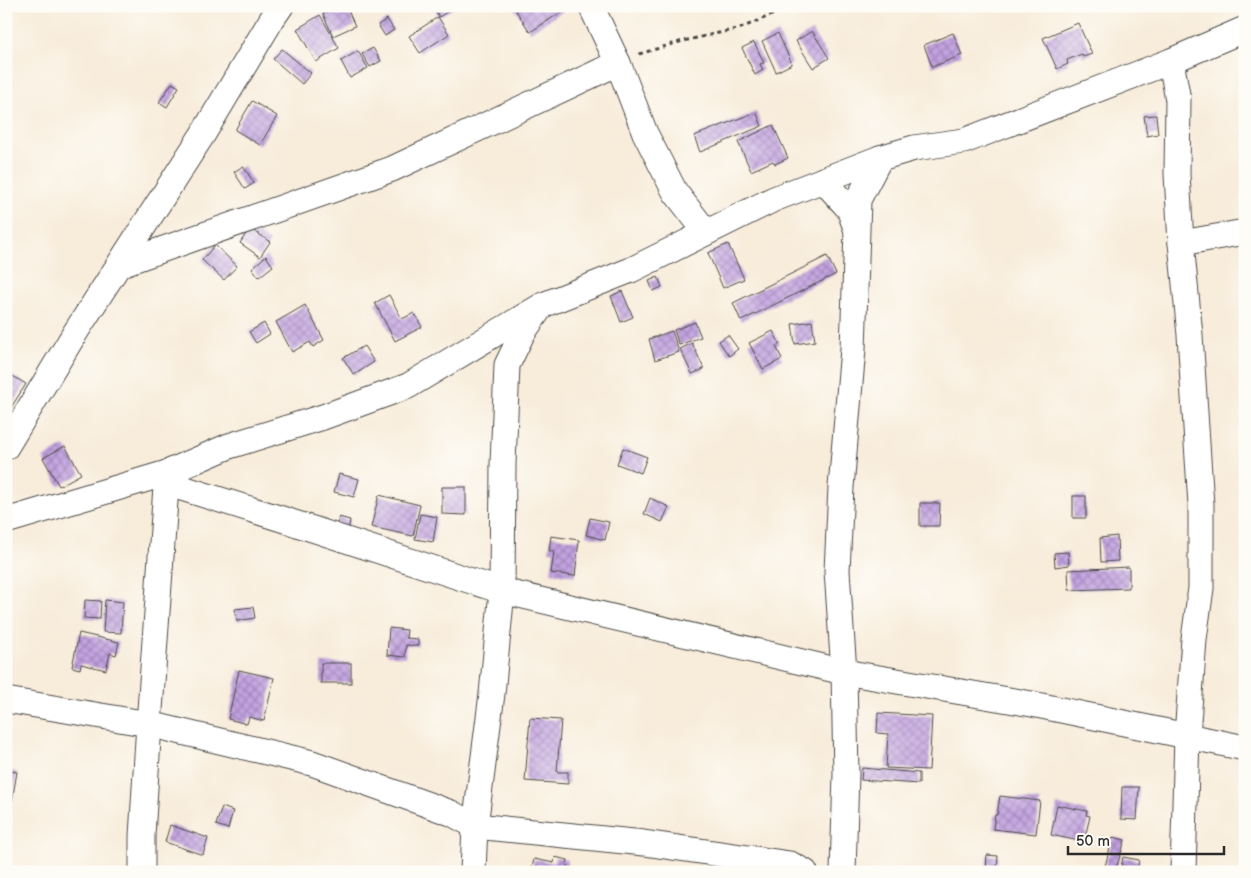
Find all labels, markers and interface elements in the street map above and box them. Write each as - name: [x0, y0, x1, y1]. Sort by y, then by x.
- scale bar: [1068, 823, 1225, 855]
- text: 50 m: [1076, 832, 1110, 851]

